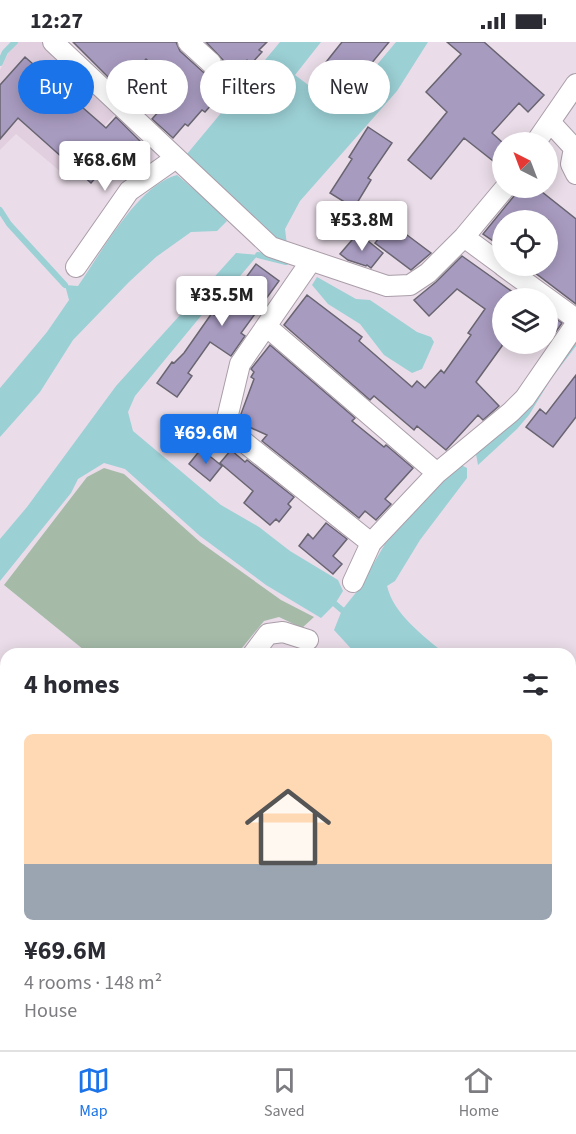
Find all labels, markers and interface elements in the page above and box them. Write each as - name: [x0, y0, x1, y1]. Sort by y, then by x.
- text: 12:27: [30, 5, 83, 37]
- chip: Buy: [18, 60, 94, 114]
- chip: Rent: [106, 60, 188, 114]
- chip: Filters: [200, 60, 296, 114]
- chip: New: [308, 60, 390, 114]
- north arrow: [492, 132, 558, 198]
- map controls: [492, 132, 558, 354]
- pin: ¥68.6M: [56, 141, 154, 192]
- text: ¥68.6M: [73, 146, 137, 174]
- pin: ¥53.8M: [313, 201, 411, 252]
- text: ¥53.8M: [330, 206, 394, 234]
- button: locate: [492, 210, 558, 276]
- pin: ¥35.5M: [173, 276, 271, 327]
- text: ¥35.5M: [190, 281, 254, 309]
- button: layers: [492, 288, 558, 354]
- pin: ¥69.6M: [157, 414, 255, 465]
- text: ¥69.6M: [174, 419, 238, 447]
- text: 4 homes: [24, 666, 119, 703]
- icon: filters: [519, 668, 552, 701]
- icon: home: [234, 773, 342, 881]
- text: ¥69.6M: [24, 932, 107, 969]
- text: 4 rooms · 148 m²: [24, 969, 162, 997]
- text: House: [24, 997, 77, 1025]
- tab: Map: [77, 1064, 110, 1122]
- tab: Saved: [264, 1064, 305, 1122]
- tab: Home: [459, 1064, 499, 1122]

